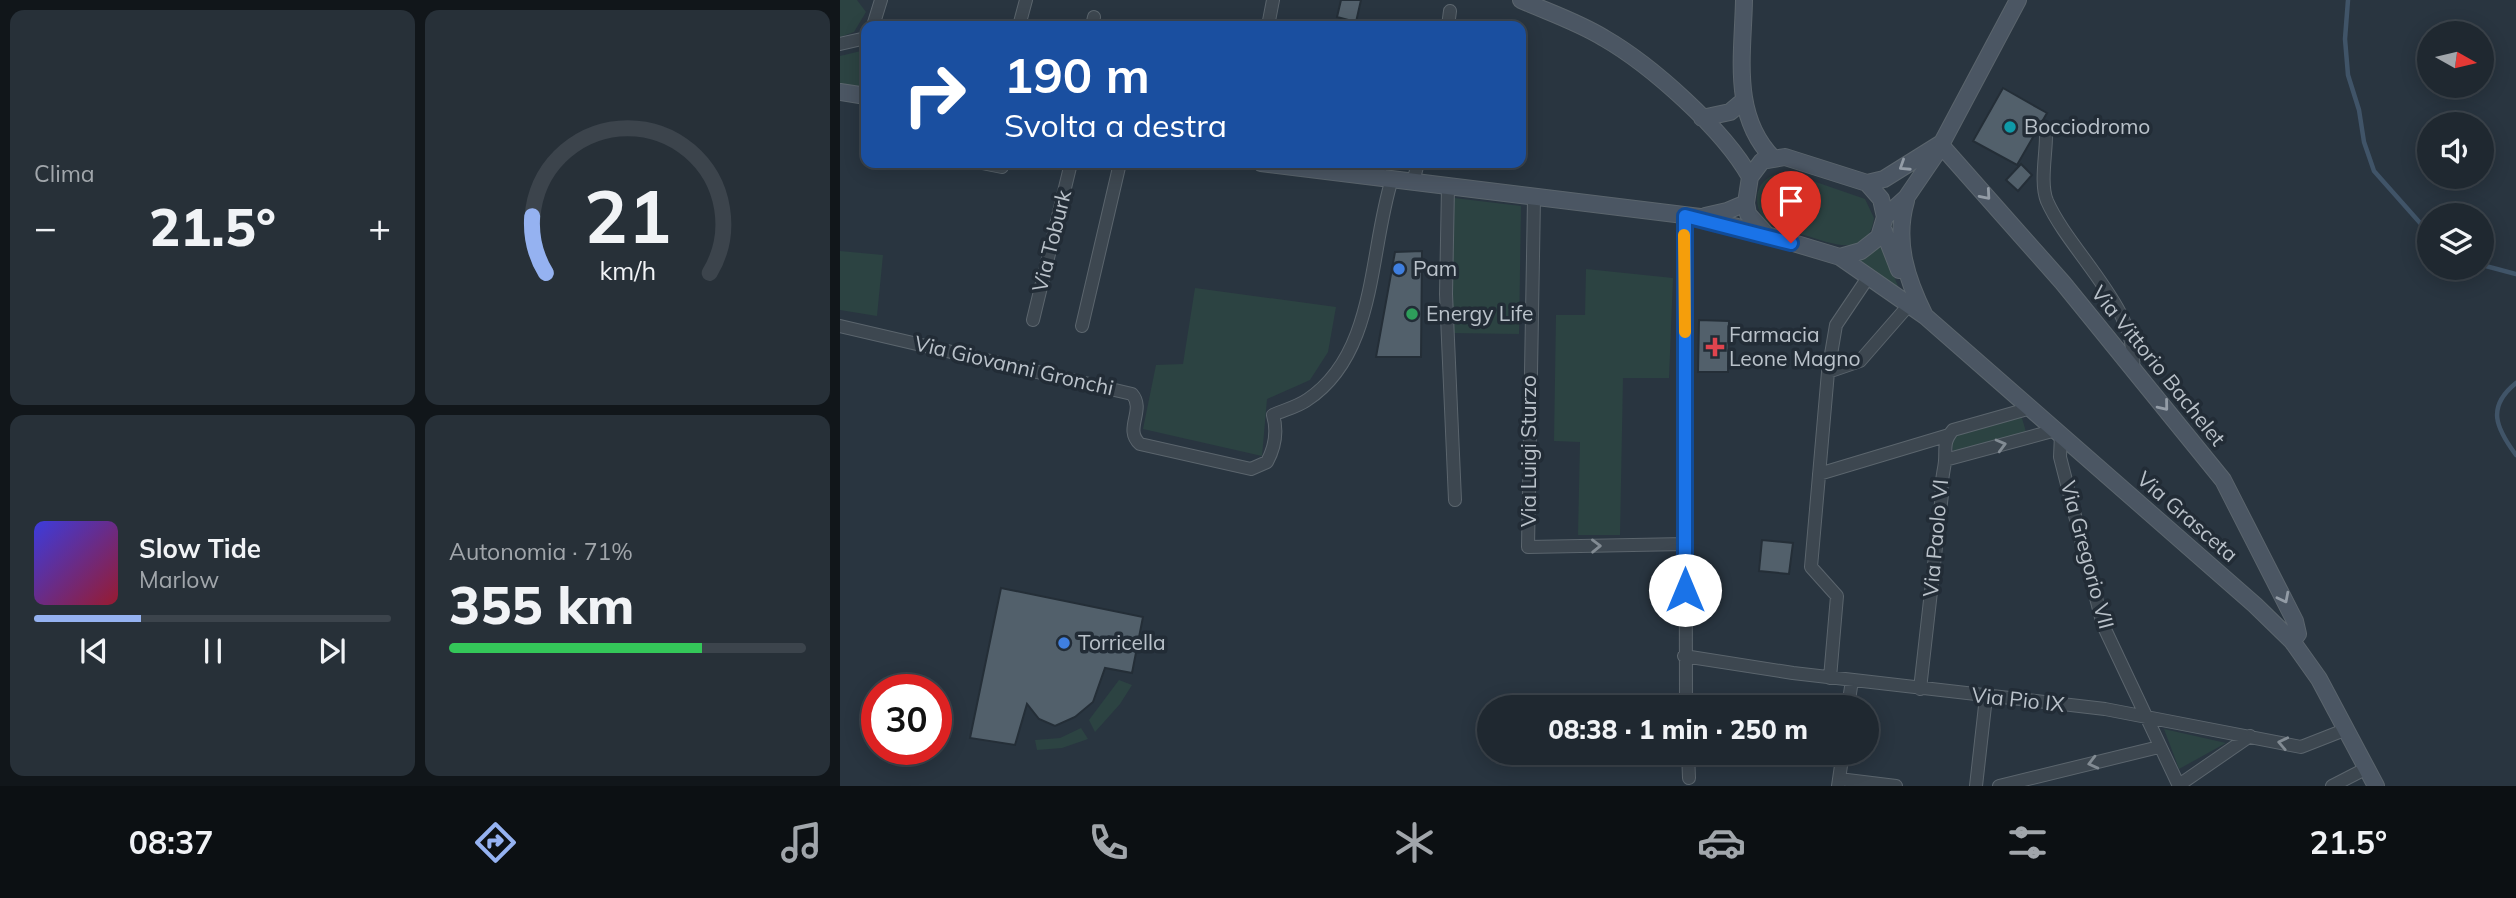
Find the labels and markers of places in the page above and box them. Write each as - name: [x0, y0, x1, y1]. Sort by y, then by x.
- place label: Bocciodromo: [2024, 113, 2150, 139]
- marker: Bocciodromo: [2002, 119, 2018, 135]
- pin: [1761, 171, 1821, 243]
- place label: Pam: [1413, 255, 1457, 281]
- marker: Pam: [1391, 261, 1407, 277]
- place label: Energy Life: [1426, 300, 1534, 326]
- marker: Energy Life: [1404, 306, 1420, 322]
- place label: Farmacia Leone Magno: [1729, 321, 1861, 371]
- marker: Farmacia Leone Magno: [1707, 339, 1723, 355]
- place label: Torricella: [1078, 629, 1166, 655]
- marker: Torricella: [1056, 635, 1072, 651]

